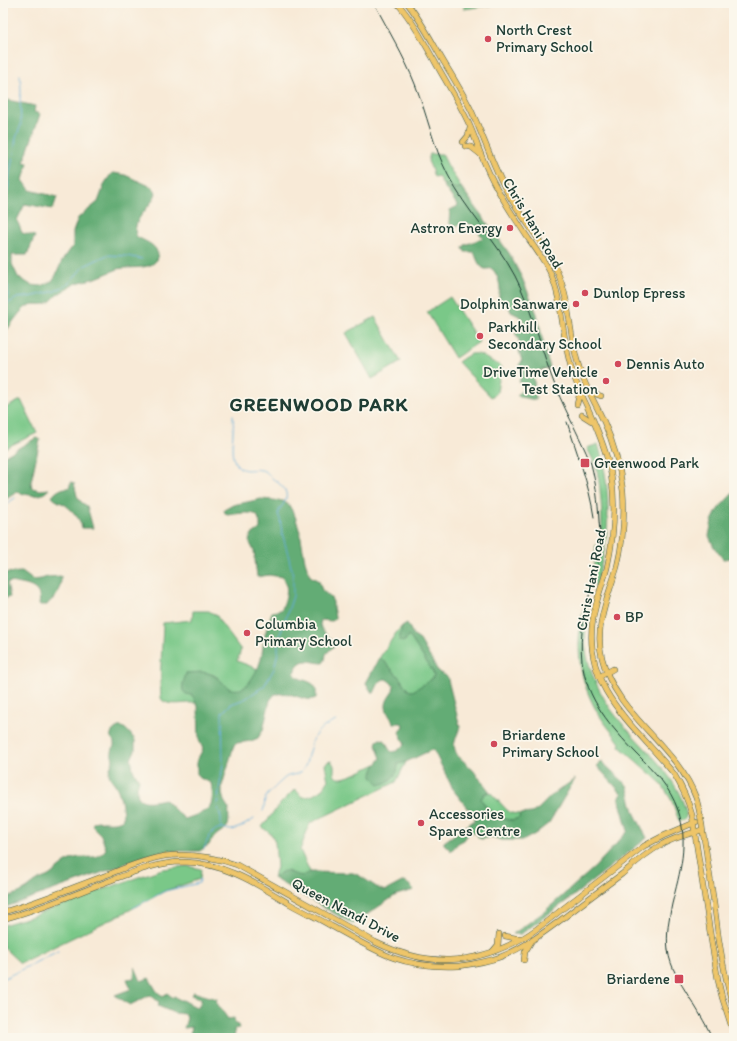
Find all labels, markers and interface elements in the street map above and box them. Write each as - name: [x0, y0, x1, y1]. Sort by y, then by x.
- place label: North Crest Primary School: [496, 21, 594, 56]
- marker: North Crest Primary School: [483, 34, 493, 44]
- street label: Chris Hani Road: [499, 174, 567, 272]
- place label: Astron Energy: [411, 219, 502, 237]
- marker: Astron Energy: [505, 223, 515, 233]
- place label: Dunlop Epress: [593, 284, 686, 302]
- marker: Dunlop Epress: [580, 288, 590, 298]
- place label: Dolphin Sanware: [460, 295, 568, 313]
- marker: Dolphin Sanware: [571, 299, 581, 309]
- place label: Parkhill Secondary School: [488, 318, 602, 353]
- marker: Parkhill Secondary School: [475, 331, 485, 341]
- place label: Dennis Auto: [626, 355, 705, 373]
- marker: Dennis Auto: [613, 359, 623, 369]
- place label: DriveTime Vehicle Test Station: [483, 363, 598, 398]
- marker: DriveTime Vehicle Test Station: [601, 376, 611, 386]
- district label: GREENWOOD PARK: [230, 393, 408, 416]
- place label: Greenwood Park: [594, 454, 699, 472]
- marker: Greenwood Park: [579, 457, 591, 469]
- street label: Chris Hani Road: [572, 528, 610, 632]
- place label: BP: [625, 608, 644, 626]
- marker: BP: [612, 612, 622, 622]
- place label: Columbia Primary School: [255, 615, 353, 650]
- marker: Columbia Primary School: [242, 628, 252, 638]
- place label: Briardene Primary School: [502, 726, 600, 761]
- marker: Briardene Primary School: [489, 739, 499, 749]
- place label: Accessories Spares Centre: [429, 805, 520, 840]
- marker: Accessories Spares Centre: [416, 818, 426, 828]
- street label: Queen Nandi Drive: [289, 874, 403, 946]
- place label: Briardene: [606, 970, 670, 988]
- marker: Briardene: [673, 973, 685, 985]

